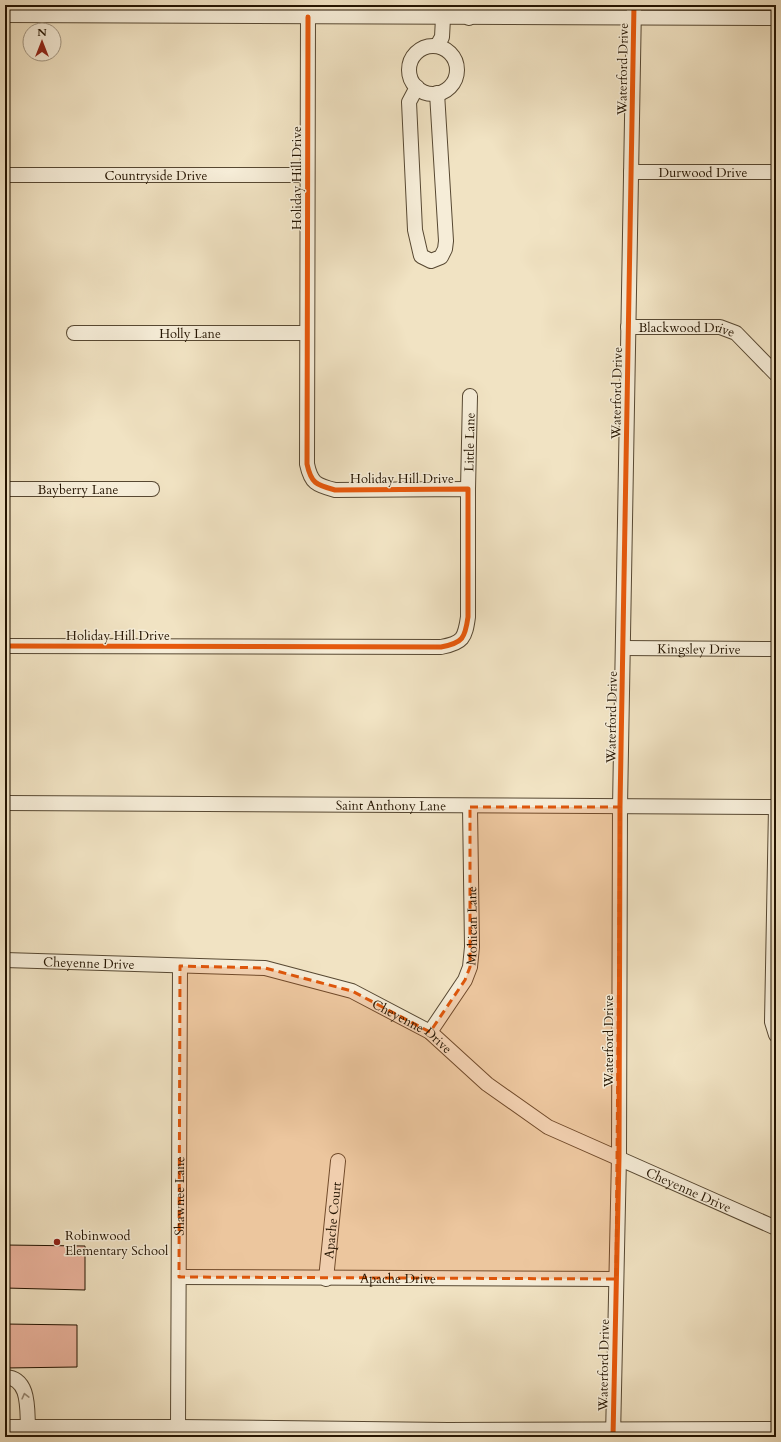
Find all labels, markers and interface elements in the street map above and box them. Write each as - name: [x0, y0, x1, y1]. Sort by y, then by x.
- north arrow: [22, 22, 62, 62]
- street label: Waterford Drive: [613, 23, 633, 116]
- text: N: [37, 25, 47, 40]
- street label: Holiday Hill Drive: [288, 126, 306, 230]
- street label: Durwood Drive: [659, 164, 748, 182]
- street label: Countryside Drive: [104, 167, 208, 185]
- street label: Blackwood Drive: [638, 319, 737, 342]
- street label: Holly Lane: [159, 325, 221, 343]
- street label: Waterford Drive: [607, 347, 627, 440]
- street label: Little Lane: [460, 412, 480, 472]
- street label: Holiday Hill Drive: [350, 470, 454, 488]
- street label: Bayberry Lane: [38, 481, 119, 499]
- street label: Holiday Hill Drive: [66, 627, 170, 645]
- street label: Kingsley Drive: [657, 640, 741, 659]
- street label: Waterford Drive: [602, 671, 622, 764]
- street label: Saint Anthony Lane: [336, 797, 446, 815]
- street label: Mohican Lane: [462, 886, 482, 966]
- street label: Cheyenne Drive: [43, 953, 135, 974]
- street label: Cheyenne Drive: [369, 995, 456, 1058]
- street label: Waterford Drive: [600, 995, 618, 1088]
- street label: Shawnee Lane: [171, 1156, 189, 1236]
- street label: Cheyenne Drive: [643, 1164, 734, 1217]
- street label: Apache Court: [320, 1181, 346, 1260]
- place label: Robinwood Elementary School: [65, 1227, 169, 1260]
- marker: Robinwood Elementary School: [52, 1237, 62, 1247]
- street label: Apache Drive: [360, 1270, 436, 1288]
- street label: Waterford Drive: [594, 1319, 614, 1412]
- one-way arrow: [22, 1393, 30, 1400]

